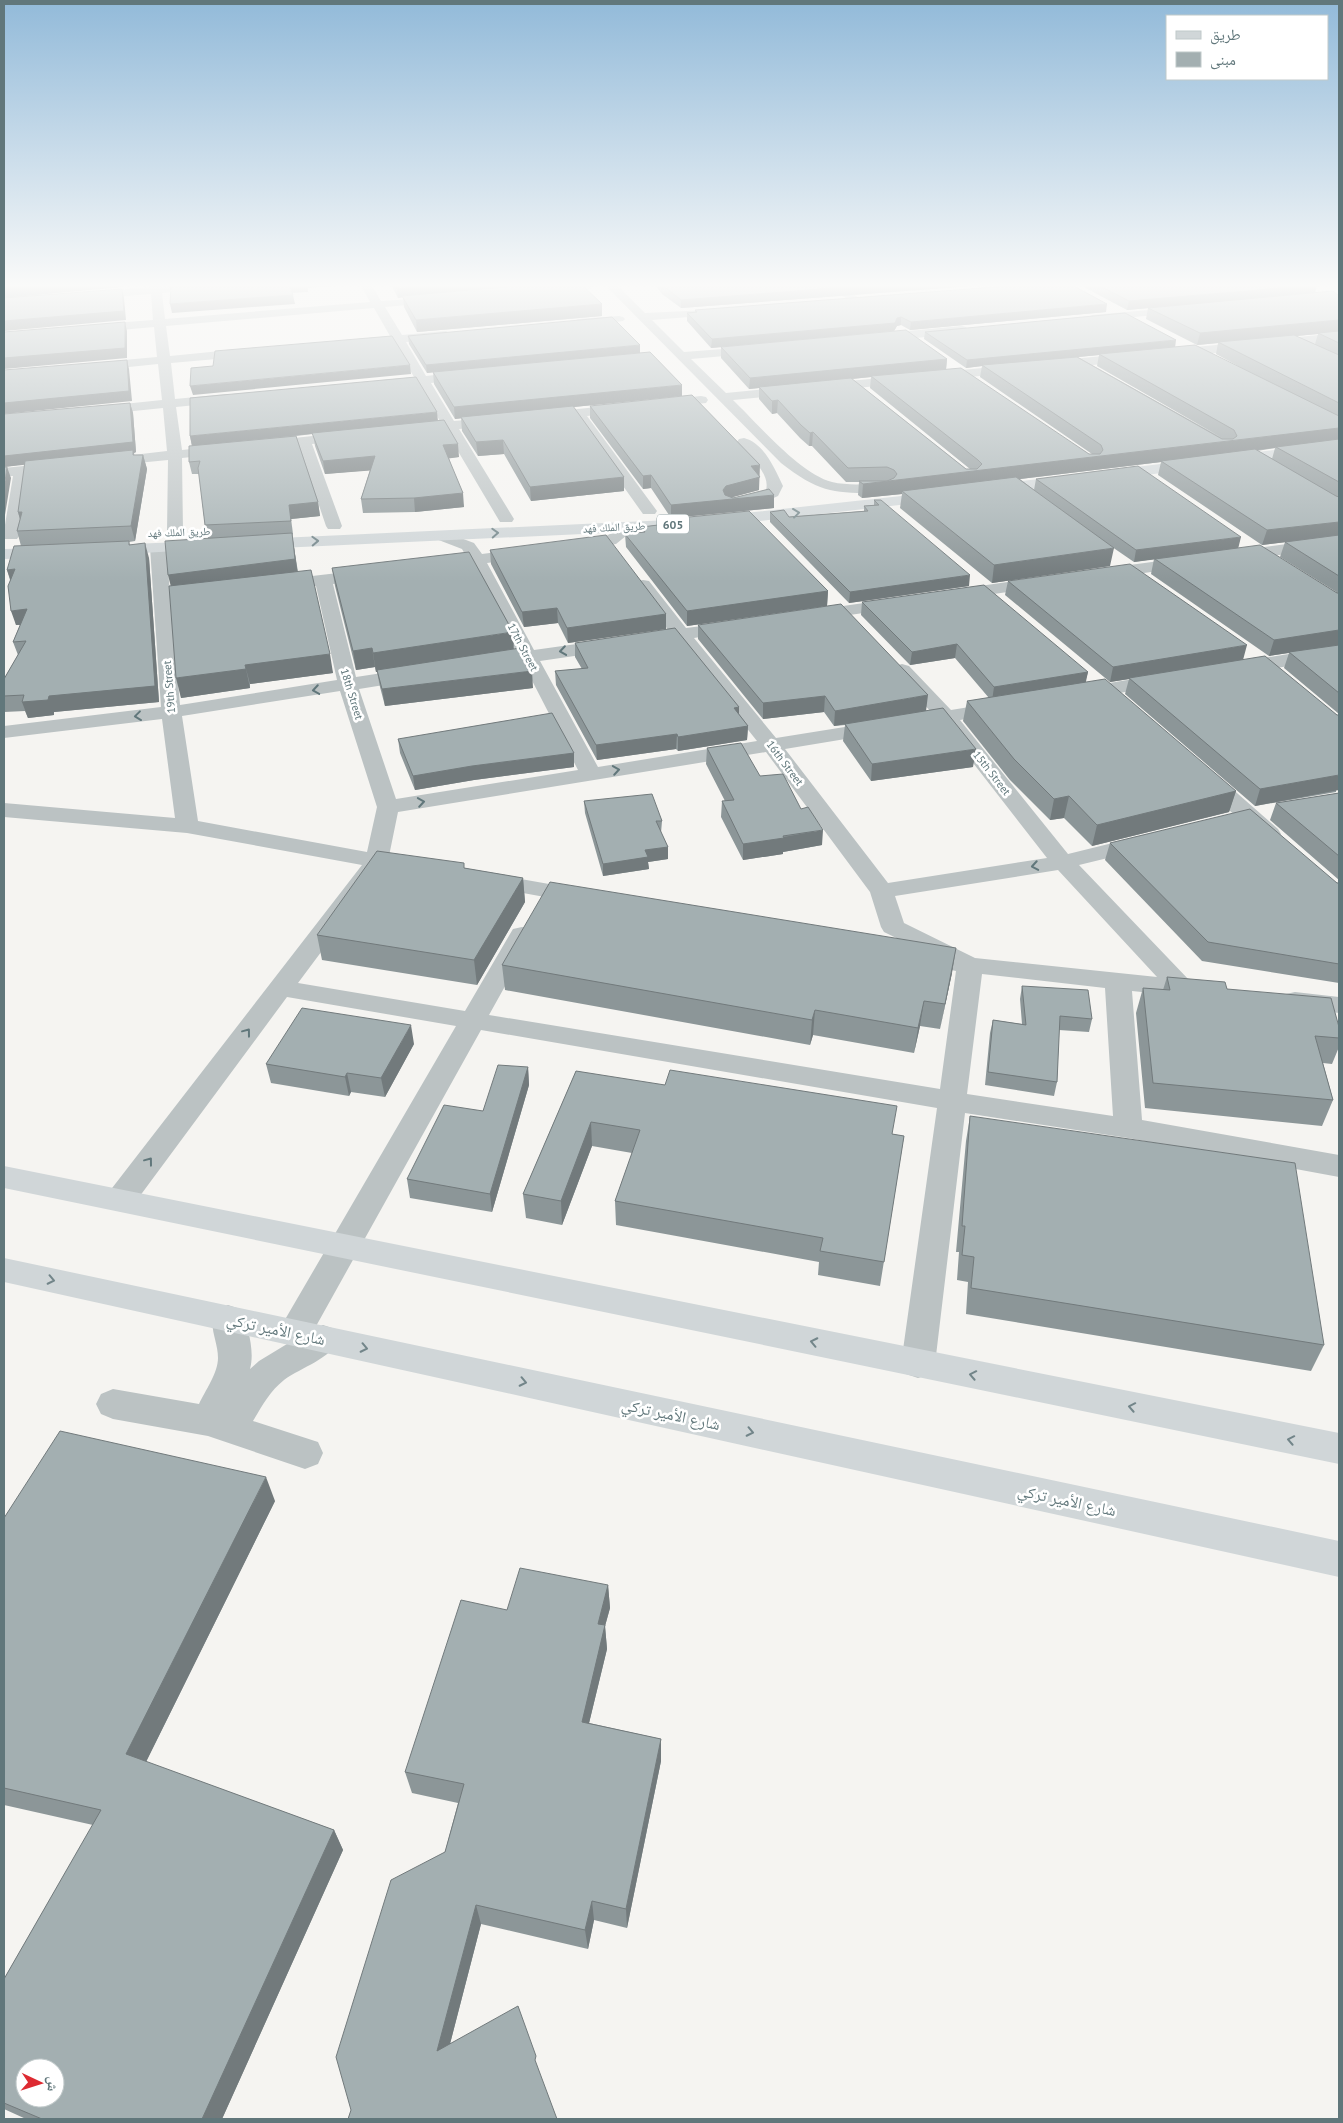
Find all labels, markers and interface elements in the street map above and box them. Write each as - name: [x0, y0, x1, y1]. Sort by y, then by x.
- legend: [1166, 15, 1328, 80]
- text: طريق: [1210, 25, 1241, 45]
- text: مبنى: [1210, 50, 1236, 70]
- one-way arrow: [793, 508, 801, 519]
- road number: 605: [657, 514, 689, 534]
- street label: طريق الملك فهد: [582, 518, 646, 536]
- street label: طريق الملك فهد: [147, 524, 211, 540]
- one-way arrow: [491, 528, 499, 539]
- one-way arrow: [311, 536, 319, 546]
- street label: 17th Street: [504, 621, 542, 674]
- one-way arrow: [559, 646, 568, 656]
- street label: 19th Street: [160, 660, 178, 714]
- street label: 18th Street: [338, 667, 366, 722]
- one-way arrow: [312, 684, 321, 694]
- one-way arrow: [134, 710, 142, 721]
- street label: 16th Street: [764, 738, 807, 788]
- street label: 15th Street: [970, 748, 1014, 798]
- one-way arrow: [612, 765, 620, 776]
- one-way arrow: [416, 797, 425, 807]
- one-way arrow: [1031, 861, 1040, 871]
- one-way arrow: [241, 1028, 250, 1038]
- one-way arrow: [144, 1158, 152, 1167]
- one-way arrow: [47, 1274, 56, 1285]
- street label: شارع الأمير تركي: [224, 1309, 327, 1352]
- one-way arrow: [809, 1337, 818, 1348]
- one-way arrow: [360, 1342, 369, 1353]
- one-way arrow: [969, 1370, 977, 1381]
- one-way arrow: [518, 1376, 527, 1387]
- street label: شارع الأمير تركي: [619, 1394, 722, 1437]
- one-way arrow: [1128, 1403, 1137, 1413]
- one-way arrow: [746, 1426, 755, 1436]
- one-way arrow: [1287, 1435, 1296, 1445]
- street label: شارع الأمير تركي: [1015, 1480, 1118, 1523]
- north arrow: [15, 2058, 65, 2108]
- text: ش: [43, 2076, 62, 2092]

